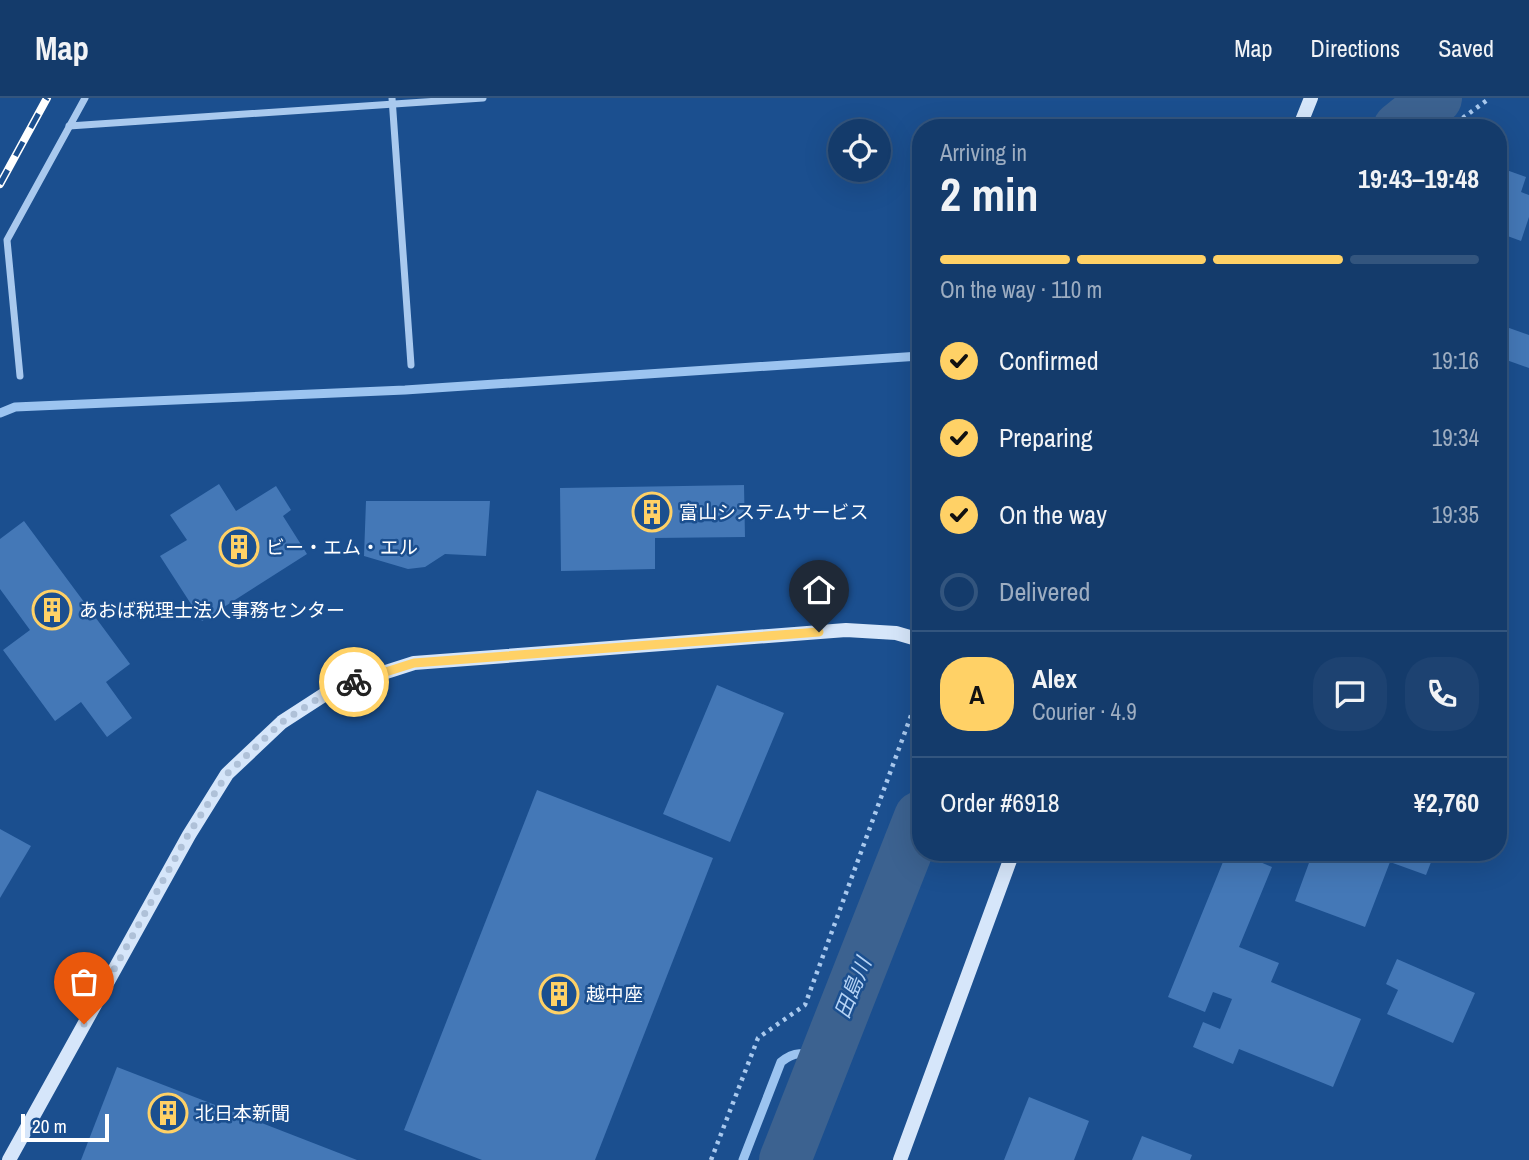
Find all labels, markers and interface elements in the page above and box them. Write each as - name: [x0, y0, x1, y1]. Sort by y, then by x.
- text: Map: [35, 26, 89, 70]
- text: Map: [1234, 32, 1272, 64]
- text: Directions: [1310, 32, 1400, 64]
- text: Saved: [1438, 32, 1494, 64]
- map controls: [828, 119, 891, 182]
- button: locate: [828, 119, 891, 182]
- text: Arriving in: [940, 137, 1027, 168]
- text: 19:43–19:48: [1358, 161, 1479, 196]
- text: 2 min: [940, 163, 1039, 225]
- text: On the way · 110 m: [940, 274, 1102, 305]
- icon: check: [940, 342, 978, 380]
- text: Confirmed: [999, 343, 1099, 378]
- text: 19:16: [1432, 345, 1479, 376]
- icon: check: [940, 419, 978, 457]
- text: Preparing: [999, 420, 1093, 455]
- text: 19:34: [1432, 422, 1479, 453]
- building icon: 富山システムサービス: [631, 491, 673, 533]
- icon: check: [940, 496, 978, 534]
- text: On the way: [999, 497, 1107, 532]
- place label: 富山システムサービス: [679, 499, 868, 525]
- text: 19:35: [1432, 499, 1479, 530]
- building icon: ビー・エム・エル: [218, 526, 260, 568]
- place label: ビー・エム・エル: [266, 534, 418, 560]
- pin: [789, 560, 849, 632]
- icon: home: [800, 571, 838, 609]
- text: Delivered: [999, 574, 1090, 609]
- building icon: あおば税理士法人事務センター: [31, 589, 73, 631]
- place label: あおば税理士法人事務センター: [79, 597, 345, 623]
- courier: [319, 647, 389, 717]
- button: chat: [1313, 657, 1387, 731]
- button: phone: [1405, 657, 1479, 731]
- text: Alex: [1032, 661, 1077, 696]
- icon: bike: [335, 663, 373, 701]
- text: A: [969, 677, 985, 712]
- text: Courier · 4.9: [1032, 696, 1137, 727]
- text: Order #6918: [940, 785, 1060, 820]
- text: ¥2,760: [1414, 785, 1479, 820]
- water label: 田島川: [827, 951, 879, 1022]
- pin: [54, 952, 114, 1024]
- icon: bag: [65, 963, 103, 1001]
- building icon: 越中座: [538, 973, 580, 1015]
- place label: 越中座: [586, 981, 643, 1007]
- building icon: 北日本新聞: [147, 1092, 189, 1134]
- place label: 北日本新聞: [195, 1100, 290, 1126]
- scale bar: [21, 1111, 108, 1143]
- text: 20 m: [32, 1113, 67, 1139]

